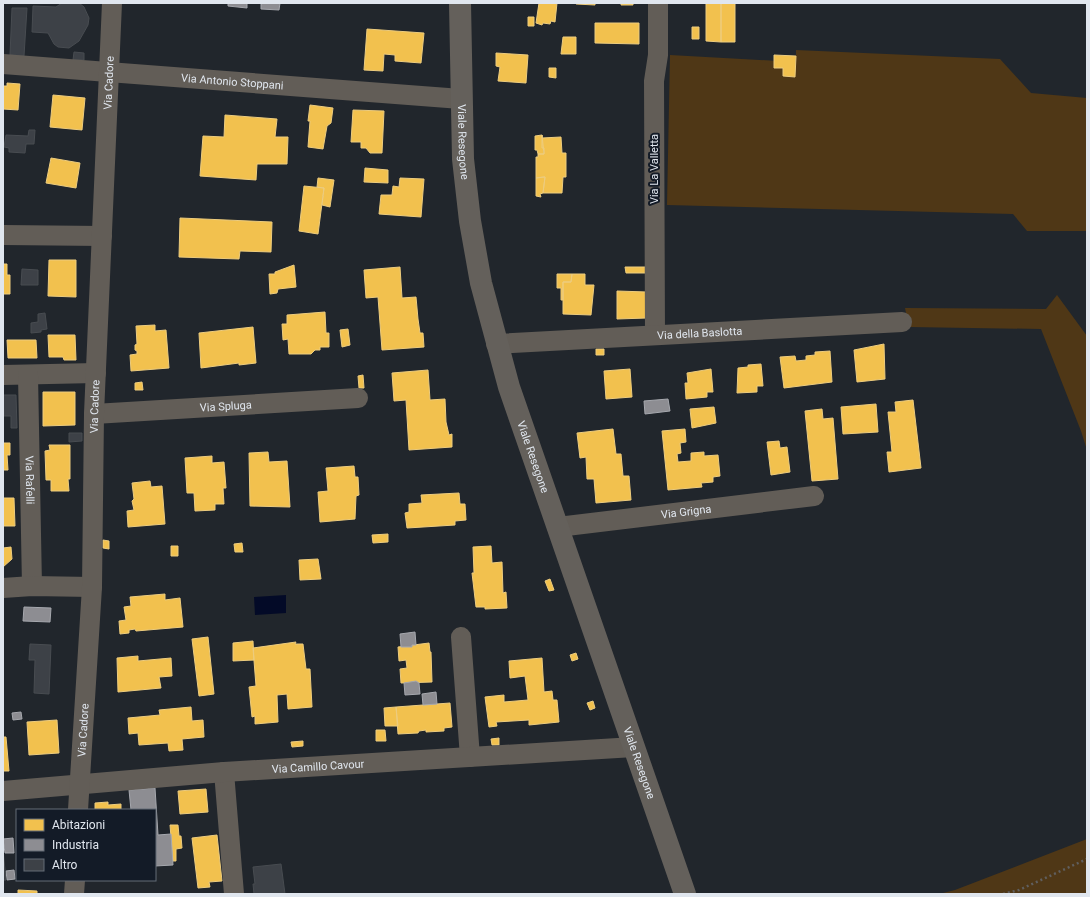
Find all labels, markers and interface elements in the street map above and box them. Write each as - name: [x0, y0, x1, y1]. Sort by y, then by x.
- street label: Via Cadore: [101, 56, 116, 110]
- street label: Via Antonio Stoppani: [181, 71, 284, 92]
- street label: Viale Resegone: [455, 104, 472, 180]
- street label: Via La Valletta: [648, 134, 661, 204]
- street label: Via della Baslotta: [657, 324, 743, 342]
- street label: Via Cadore: [87, 379, 102, 433]
- street label: Via Spluga: [199, 398, 252, 414]
- street label: Viale Resegone: [515, 419, 552, 495]
- street label: Via Rafelli: [23, 455, 37, 504]
- street label: Via Grigna: [660, 502, 712, 521]
- street label: Via Cadore: [75, 703, 91, 757]
- street label: Viale Resegone: [621, 725, 658, 801]
- street label: Via Camillo Cavour: [271, 757, 365, 776]
- legend: [16, 809, 156, 881]
- text: Abitazioni: [52, 818, 105, 832]
- text: Industria: [52, 838, 99, 852]
- text: Altro: [52, 858, 78, 872]

